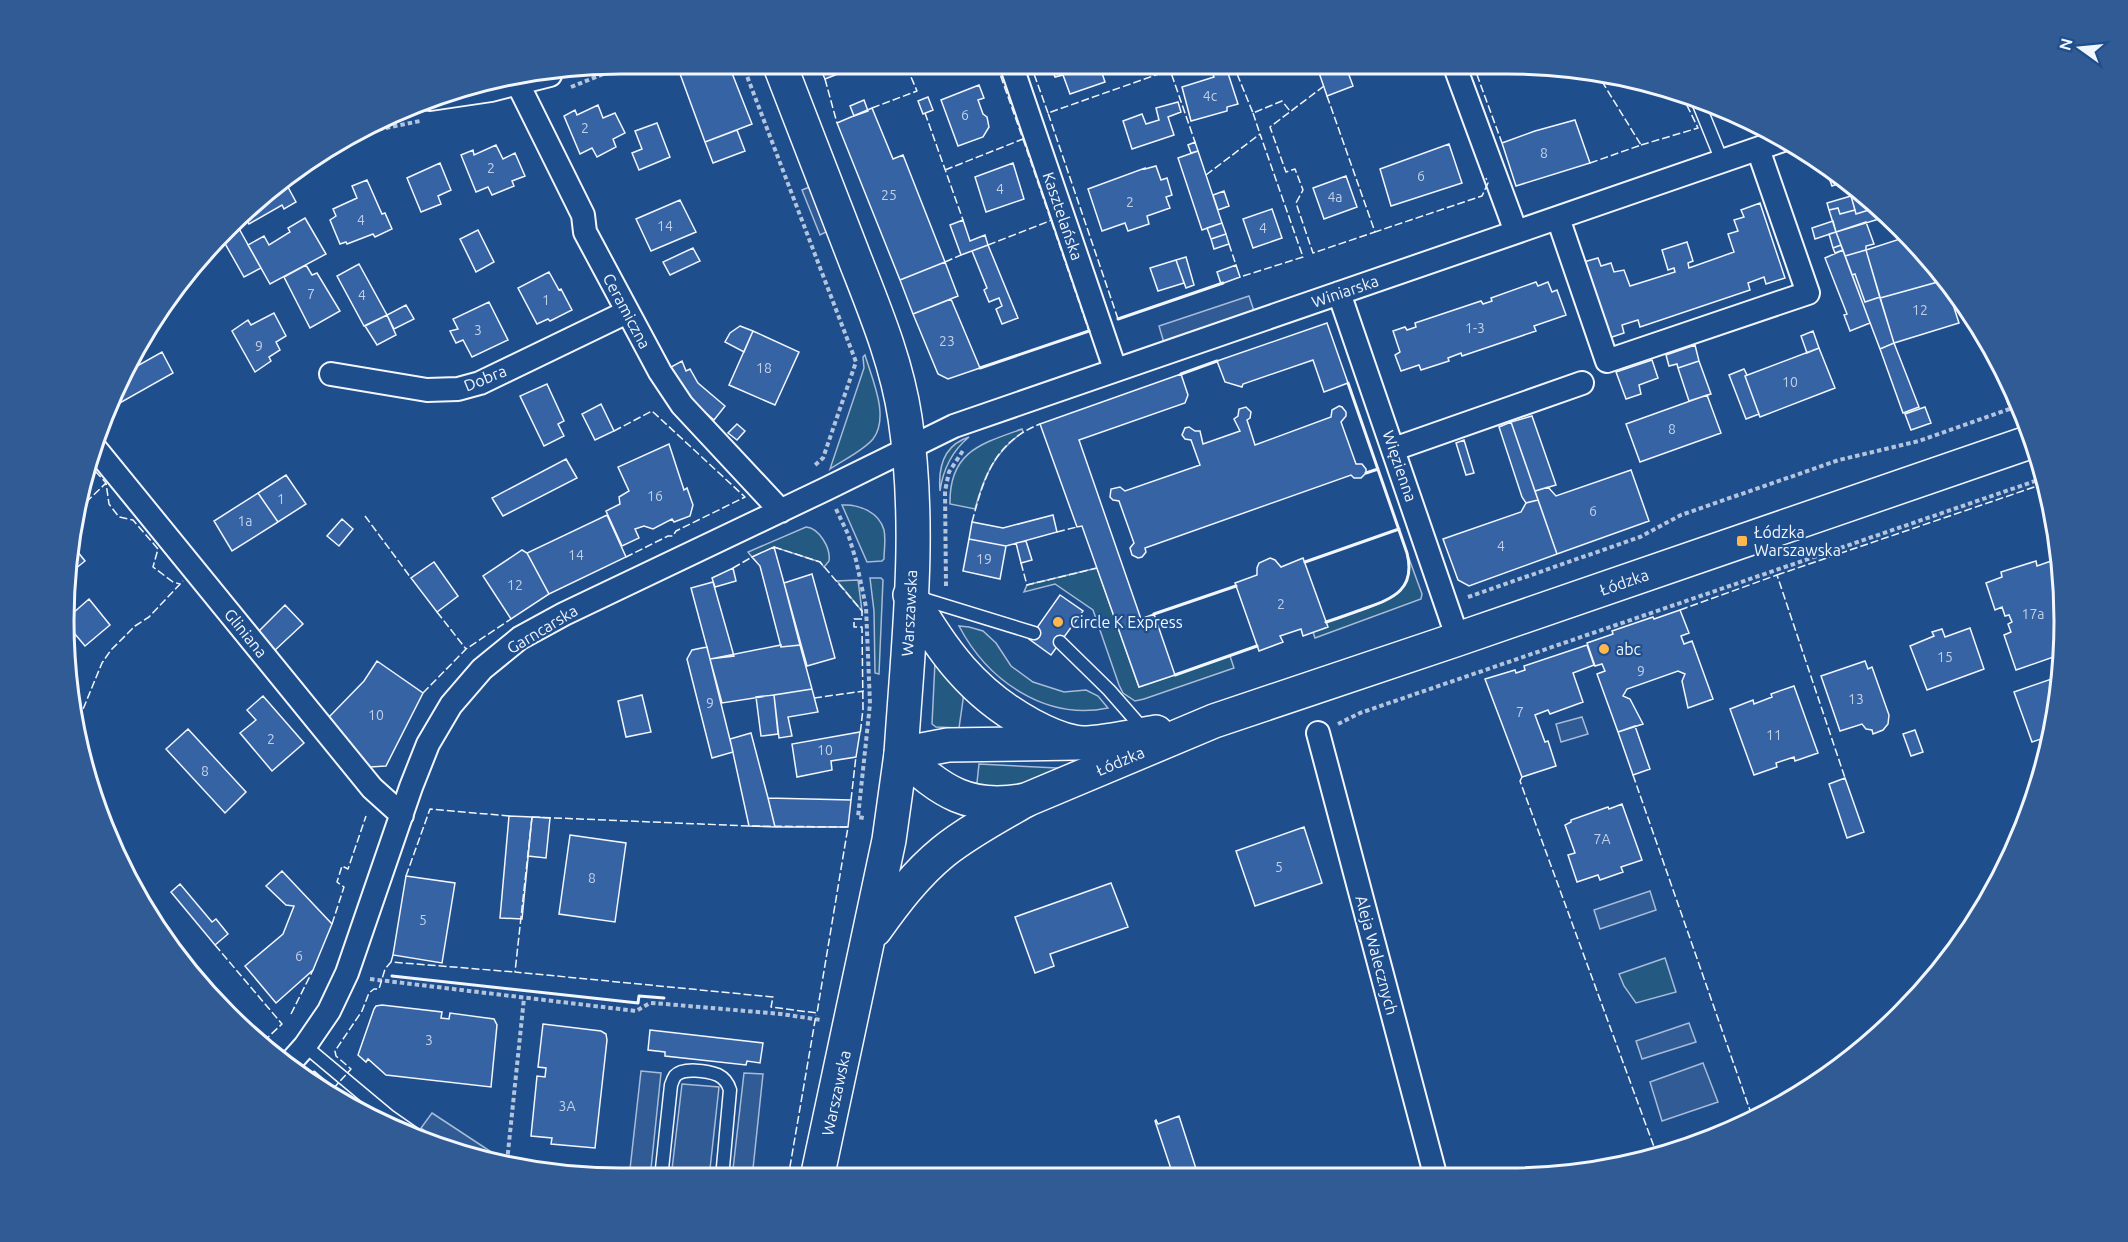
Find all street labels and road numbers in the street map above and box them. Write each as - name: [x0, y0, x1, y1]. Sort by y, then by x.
- street label: Kasztelańska: [1039, 170, 1087, 262]
- street label: Ceramiczna: [600, 270, 654, 352]
- street label: Winiarska: [1309, 271, 1381, 311]
- street label: Dobra: [461, 361, 509, 395]
- street label: Więzienna: [1379, 428, 1421, 504]
- street label: Łódzka: [1597, 565, 1651, 599]
- street label: Warszawska: [898, 569, 920, 657]
- street label: Garncarska: [504, 601, 580, 657]
- street label: Gliniana: [221, 605, 271, 661]
- street label: Łódzka: [1093, 743, 1147, 779]
- street label: Aleja Walecznych: [1352, 893, 1402, 1017]
- street label: Warszawska: [818, 1049, 854, 1137]

